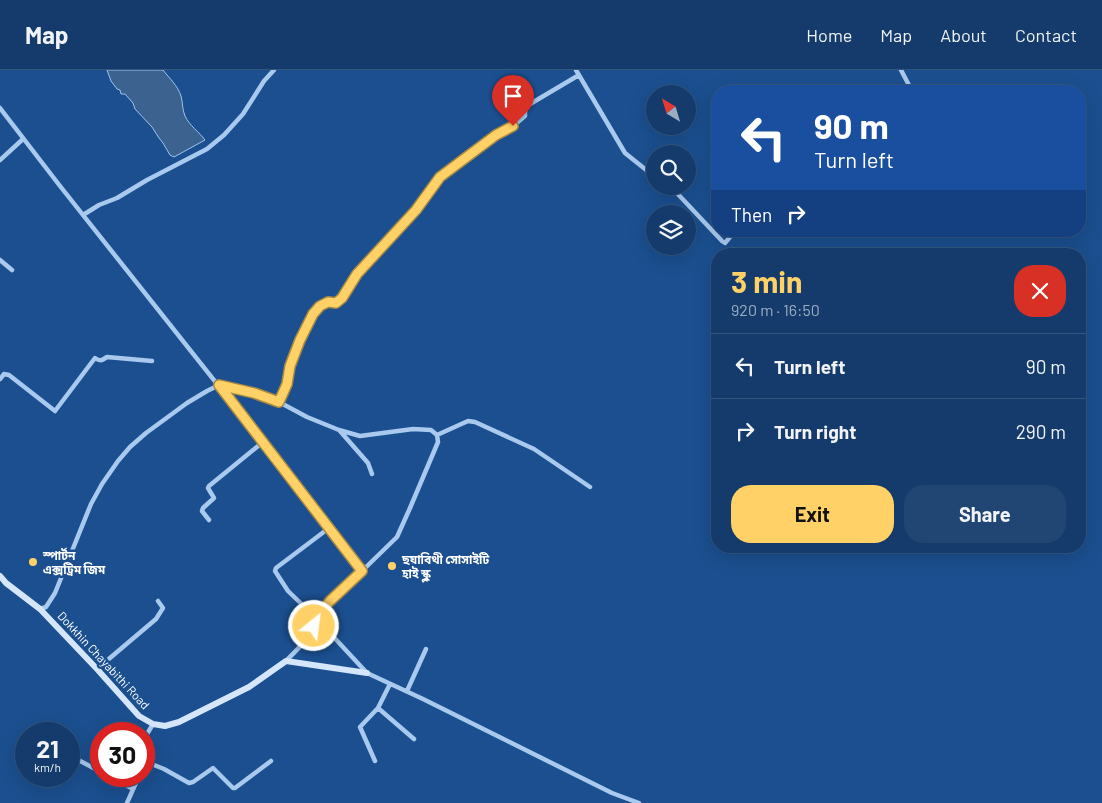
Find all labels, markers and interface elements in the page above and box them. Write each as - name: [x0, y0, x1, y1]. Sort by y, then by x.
- text: Map: [25, 20, 68, 49]
- text: Home: [806, 24, 852, 46]
- text: Map: [880, 24, 912, 46]
- text: About: [940, 24, 987, 46]
- text: Contact: [1015, 24, 1077, 46]
- pin: [492, 75, 534, 126]
- icon: arrive: [499, 82, 527, 110]
- north arrow: [646, 85, 696, 135]
- map controls: [646, 85, 696, 255]
- text: 90 m: [814, 104, 889, 146]
- icon: left: [731, 105, 796, 170]
- button: search: [646, 145, 696, 195]
- text: Turn left: [814, 146, 894, 172]
- icon: right: [782, 200, 810, 228]
- text: Then: [731, 203, 772, 226]
- button: layers: [646, 205, 696, 255]
- text: 3 min: [731, 263, 802, 299]
- button: close: [1014, 265, 1066, 317]
- text: 920 m · 16:50: [731, 300, 820, 319]
- icon: left: [731, 352, 759, 380]
- text: Turn left: [774, 355, 845, 378]
- text: 90 m: [1026, 355, 1066, 378]
- icon: right: [731, 417, 759, 445]
- text: Turn right: [774, 420, 856, 443]
- text: 290 m: [1016, 420, 1066, 443]
- button: Exit: [731, 485, 894, 543]
- button: Share: [904, 485, 1066, 543]
- place label: স্পার্টন এক্সট্রিম জিম: [42, 547, 106, 576]
- place label: ছয়াবিথী সোসাইটি হাই স্কুল: [401, 552, 489, 583]
- marker: স্পার্টন এক্সট্রিম জিম: [27, 556, 39, 568]
- marker: ছয়াবিথী সোসাইটি হাই স্কুল: [386, 560, 398, 572]
- position arrow: [287, 599, 339, 651]
- street label: Dokkhin Chayabithi Road: [55, 608, 153, 712]
- speed limit sign: 30: [90, 722, 155, 787]
- text: 21: [36, 733, 59, 763]
- text: km/h: [34, 760, 61, 774]

